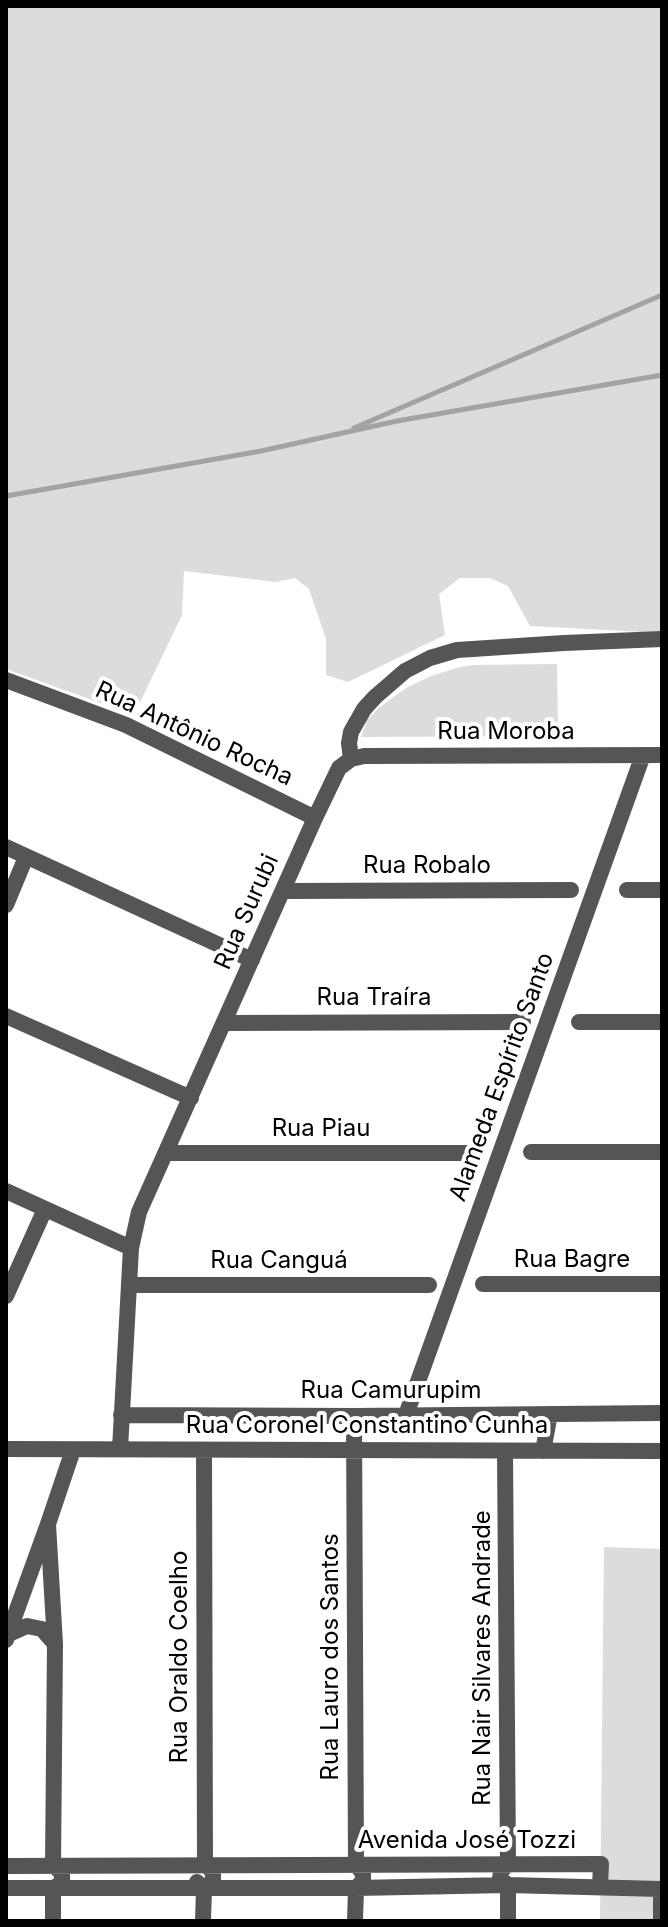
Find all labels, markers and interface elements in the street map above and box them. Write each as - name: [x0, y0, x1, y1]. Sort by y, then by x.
- street label: Rua Antônio Rocha: [91, 676, 297, 792]
- street label: Rua Moroba: [437, 718, 575, 746]
- street label: Rua Surubi: [209, 850, 285, 974]
- street label: Rua Robalo: [363, 852, 491, 880]
- street label: Alameda Espírito Santo: [444, 949, 560, 1205]
- street label: Rua Traíra: [317, 984, 431, 1012]
- street label: Rua Piau: [272, 1115, 370, 1143]
- street label: Rua Bagre: [514, 1246, 630, 1274]
- street label: Rua Canguá: [210, 1247, 348, 1275]
- street label: Rua Camurupim: [301, 1377, 481, 1405]
- street label: Rua Coronel Constantino Cunha: [186, 1412, 548, 1440]
- street label: Rua Nair Silvares Andrade: [469, 1510, 497, 1806]
- street label: Rua Lauro dos Santos: [317, 1533, 345, 1781]
- street label: Rua Oraldo Coelho: [166, 1551, 194, 1763]
- street label: Avenida José Tozzi: [358, 1827, 576, 1855]

